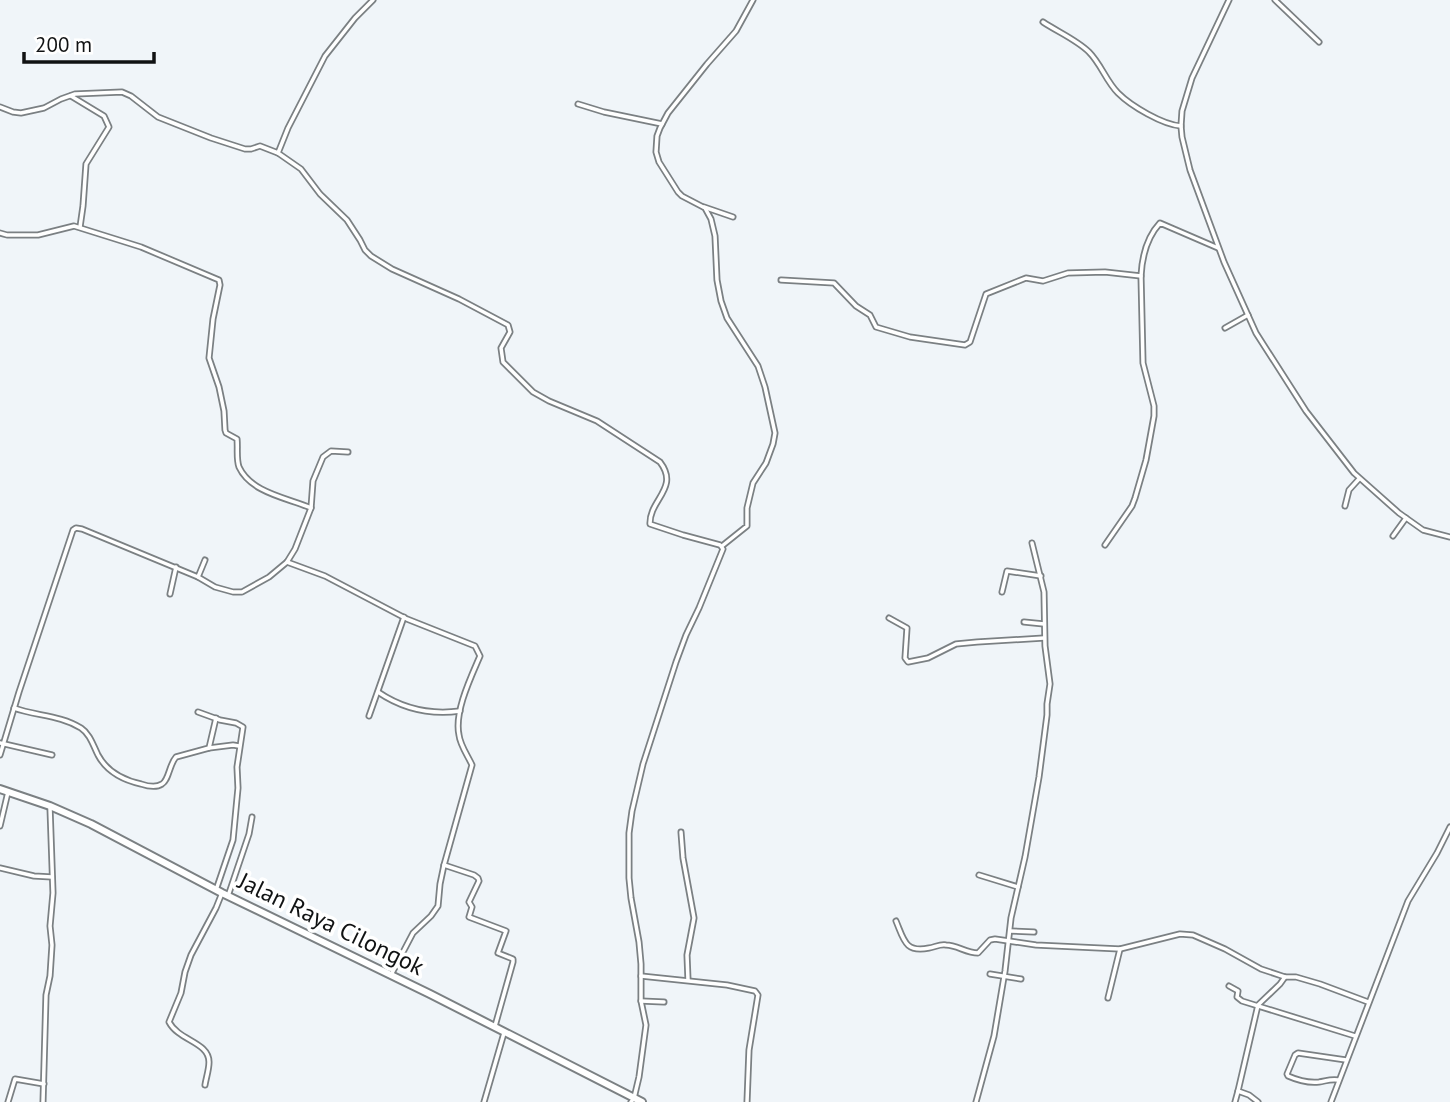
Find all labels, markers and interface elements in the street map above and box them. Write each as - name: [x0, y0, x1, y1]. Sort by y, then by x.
- scale bar: [24, 21, 154, 65]
- text: 200 m: [35, 31, 92, 58]
- street label: Jalan Raya Cilongok: [232, 865, 430, 982]

